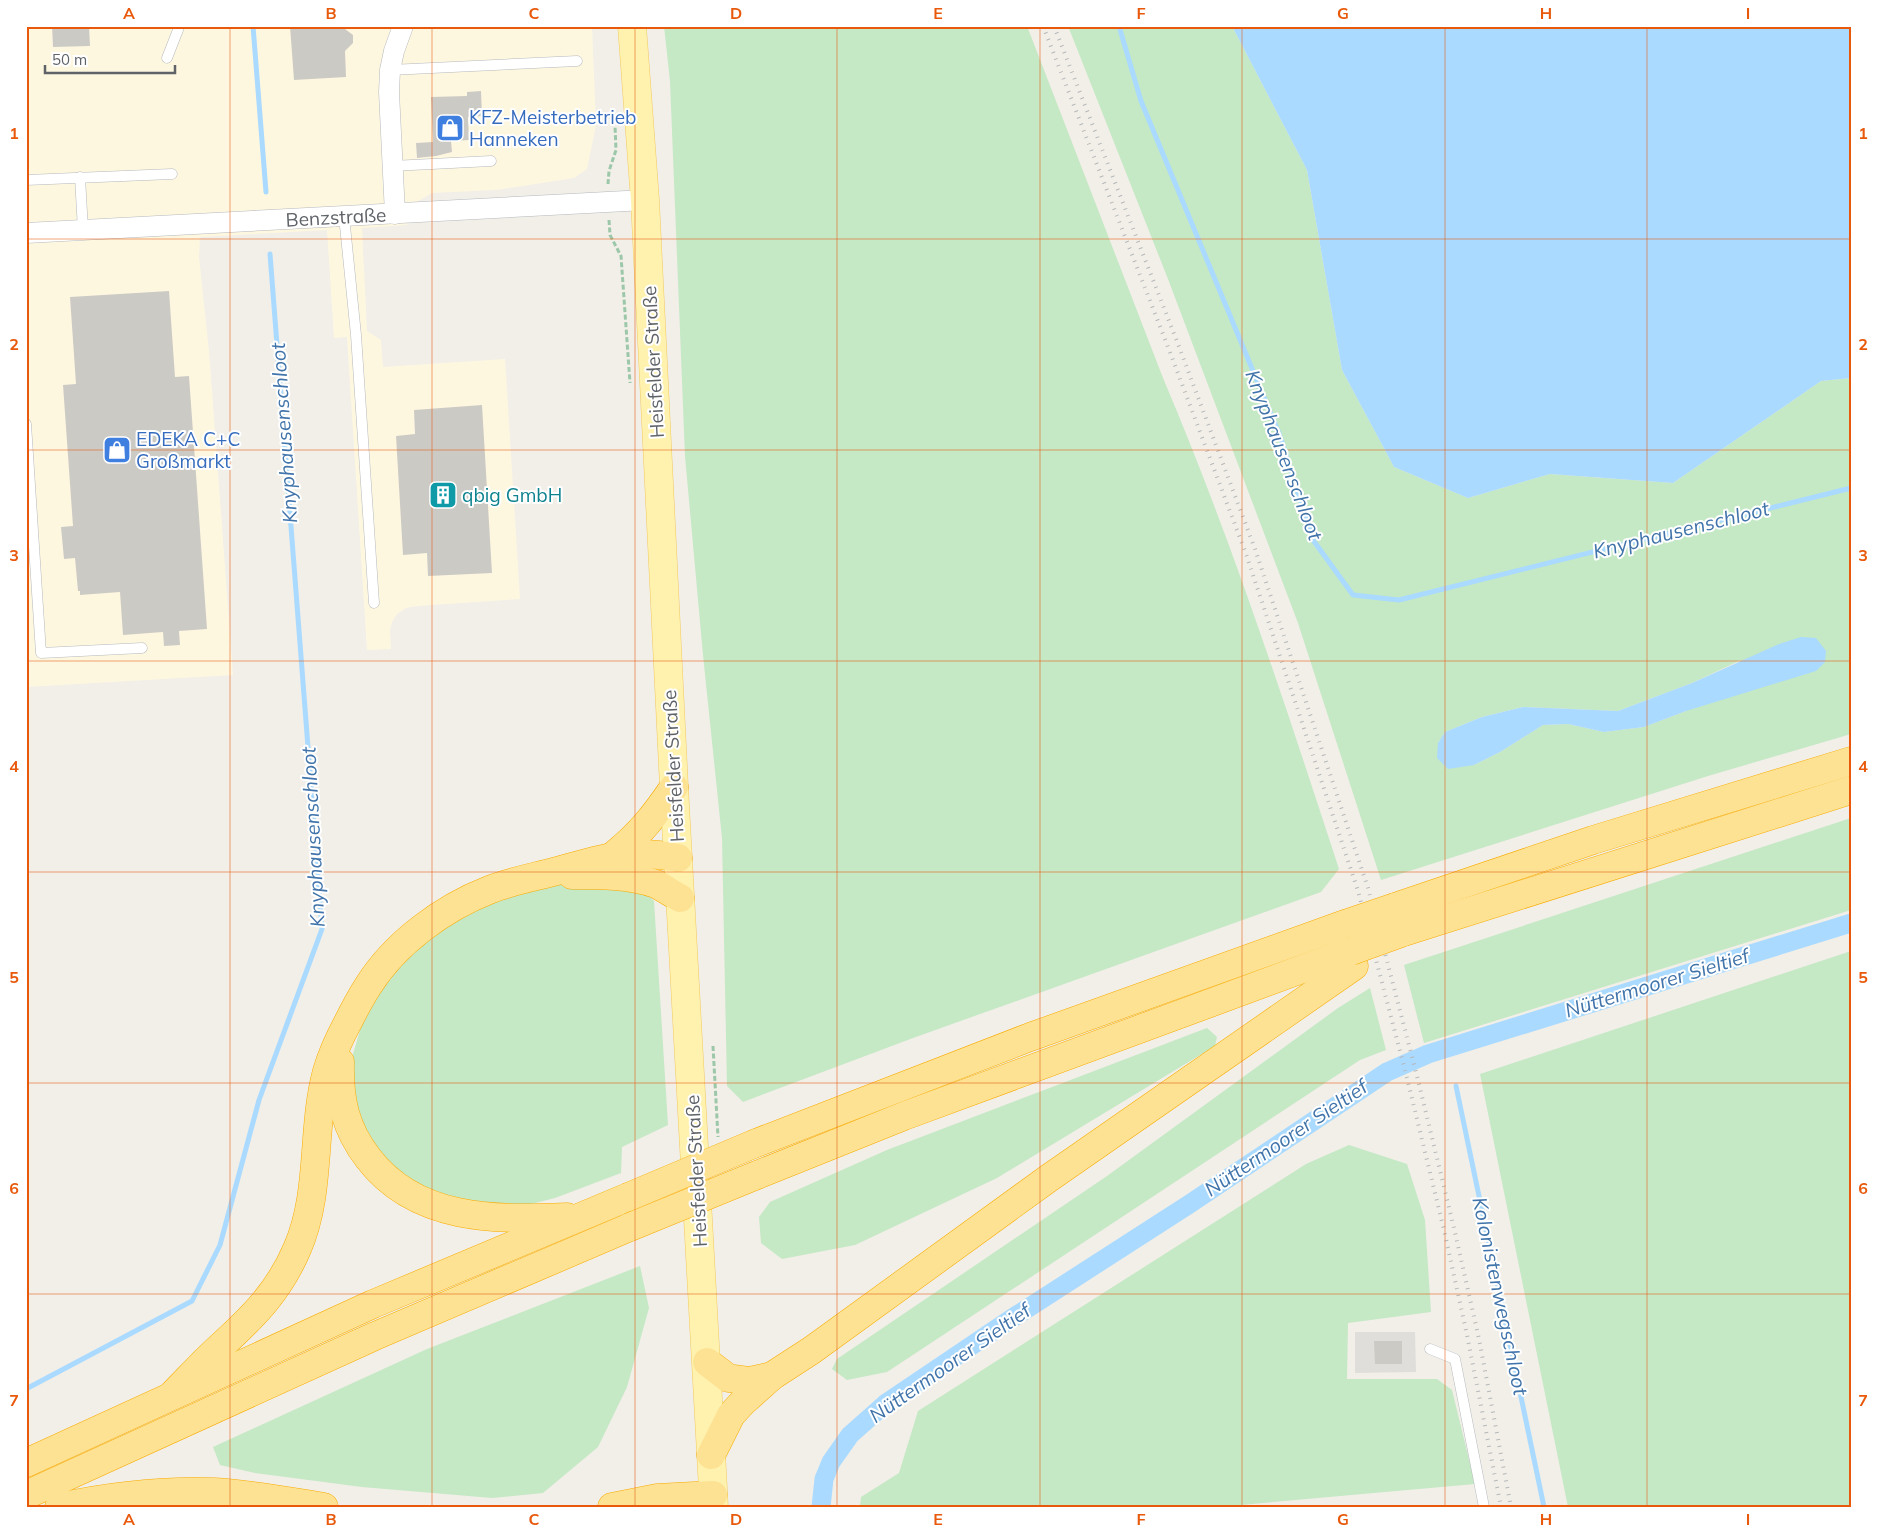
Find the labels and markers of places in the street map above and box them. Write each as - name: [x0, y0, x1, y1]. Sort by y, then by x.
- place label: KFZ-Meisterbetrieb Hanneken: [469, 105, 636, 151]
- shop icon: KFZ-Meisterbetrieb Hanneken: [435, 113, 465, 143]
- place label: EDEKA C+C Großmarkt: [136, 427, 240, 473]
- shop icon: EDEKA C+C Großmarkt: [102, 435, 132, 465]
- building icon: qbig GmbH: [428, 480, 458, 510]
- place label: qbig GmbH: [462, 483, 562, 507]

